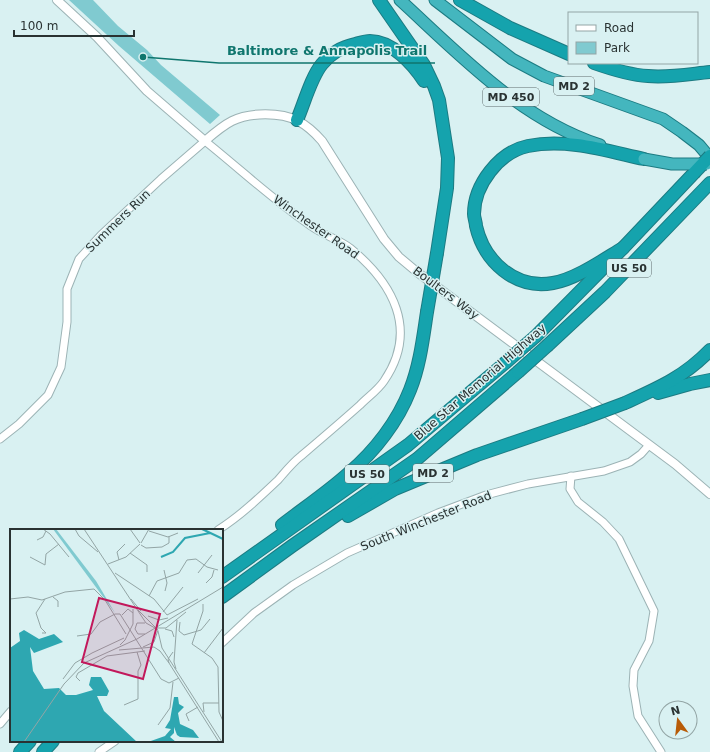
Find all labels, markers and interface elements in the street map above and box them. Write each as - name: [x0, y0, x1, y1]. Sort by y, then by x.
- scale bar: [14, 12, 134, 38]
- legend: [568, 12, 698, 64]
- text: 100 m: [20, 19, 58, 33]
- text: Road: [604, 21, 634, 35]
- callout: Baltimore & Annapolis Trail: [219, 38, 435, 63]
- text: Park: [604, 41, 630, 55]
- text: Baltimore & Annapolis Trail: [227, 43, 427, 58]
- road number: MD 2: [554, 77, 594, 95]
- road number: MD 450: [483, 88, 539, 106]
- street label: Summers Run: [83, 187, 153, 255]
- street label: Winchester Road: [270, 192, 362, 262]
- road number: US 50: [607, 259, 651, 277]
- street label: Boulters Way: [410, 264, 482, 322]
- street label: Blue Star Memorial Highway: [411, 321, 549, 443]
- road number: MD 2: [413, 464, 453, 482]
- road number: US 50: [345, 465, 389, 483]
- street label: South Winchester Road: [358, 488, 494, 554]
- inset map: [10, 529, 223, 742]
- north arrow: [658, 700, 698, 740]
- text: N: [669, 703, 682, 718]

